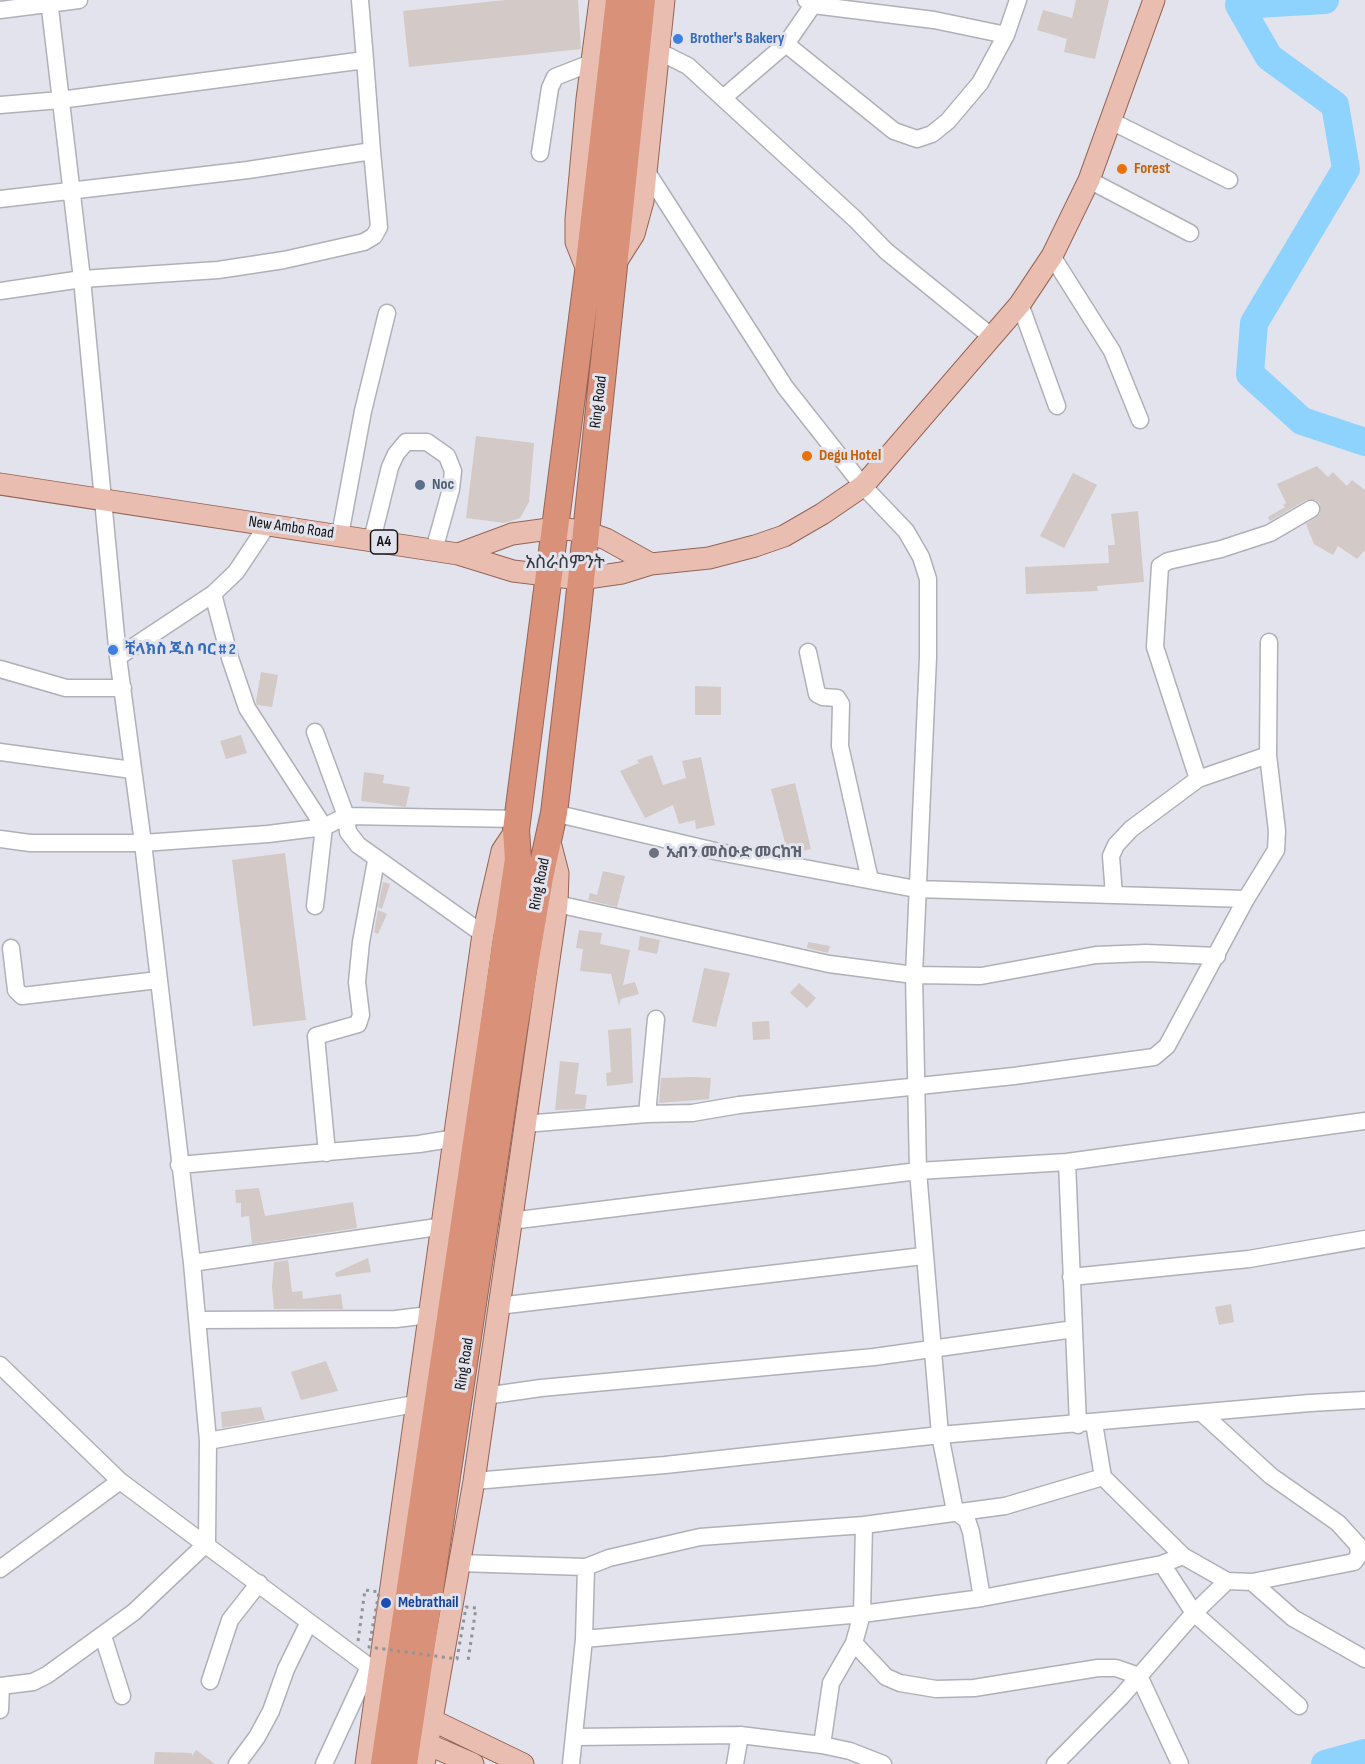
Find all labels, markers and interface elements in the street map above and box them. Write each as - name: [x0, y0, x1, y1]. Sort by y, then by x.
- place label: Brother's Bakery: [690, 29, 785, 49]
- marker: Brother's Bakery: [671, 32, 685, 46]
- place label: Forest: [1134, 159, 1170, 179]
- marker: Forest: [1115, 162, 1129, 176]
- street label: Ring Road: [586, 375, 612, 429]
- place label: Degu Hotel: [819, 446, 881, 466]
- marker: Degu Hotel: [800, 449, 814, 463]
- place label: Noc: [432, 475, 454, 495]
- marker: Noc: [413, 478, 427, 492]
- street label: New Ambo Road: [247, 513, 335, 543]
- road number: A4: [370, 530, 398, 554]
- district label: አስራስምንት: [525, 552, 605, 574]
- place label: ቺላክስ ጁስ ባር # 2: [125, 640, 236, 660]
- marker: ቺላክስ ጁስ ባር # 2: [106, 643, 120, 657]
- place label: ኢብን መስዑድ መርከዝ: [666, 843, 802, 863]
- marker: ኢብን መስዑድ መርከዝ: [647, 846, 661, 860]
- street label: Ring Road: [526, 856, 554, 912]
- street label: Ring Road: [451, 1336, 479, 1392]
- place label: Mebrathail: [398, 1593, 459, 1613]
- marker: Mebrathail: [379, 1596, 393, 1610]

